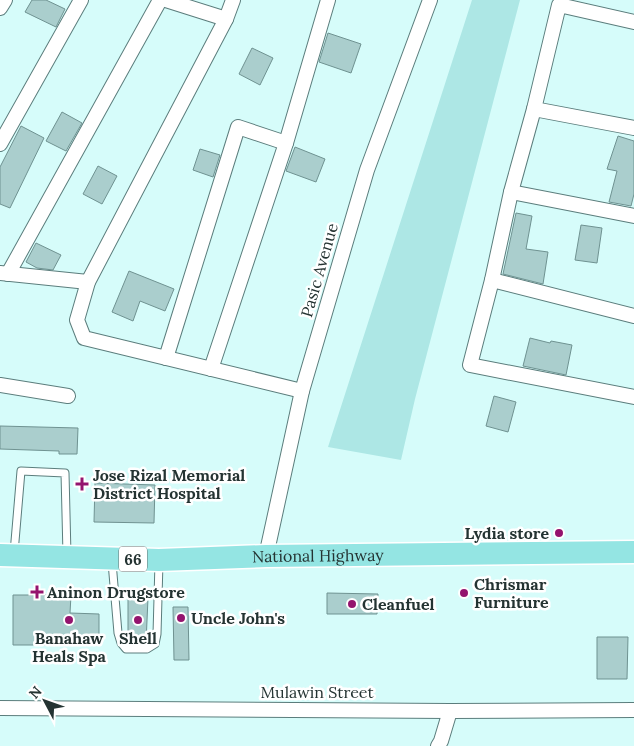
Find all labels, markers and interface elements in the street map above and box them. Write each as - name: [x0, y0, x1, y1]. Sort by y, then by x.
- street label: Pasic Avenue: [296, 220, 342, 319]
- place label: Jose Rizal Memorial District Hospital: [93, 465, 245, 503]
- marker: Jose Rizal Memorial District Hospital: [75, 477, 89, 491]
- place label: Lydia store: [464, 523, 549, 543]
- marker: Lydia store: [553, 527, 565, 539]
- street label: National Highway: [252, 545, 384, 567]
- road number: 66: [119, 546, 147, 572]
- place label: Chrismar Furniture: [474, 574, 549, 612]
- place label: Aninon Drugstore: [47, 582, 185, 602]
- marker: Aninon Drugstore: [31, 586, 43, 598]
- marker: Chrismar Furniture: [458, 587, 470, 599]
- place label: Cleanfuel: [362, 594, 435, 614]
- marker: Cleanfuel: [346, 598, 358, 610]
- place label: Uncle John's: [191, 608, 285, 628]
- marker: Uncle John's: [175, 612, 187, 624]
- marker: Banahaw Heals Spa: [63, 614, 75, 626]
- marker: Shell: [132, 614, 144, 626]
- place label: Banahaw Heals Spa: [32, 628, 107, 666]
- place label: Shell: [119, 628, 157, 648]
- north arrow: [20, 676, 70, 726]
- text: N: [25, 682, 46, 702]
- street label: Mulawin Street: [260, 682, 374, 702]

